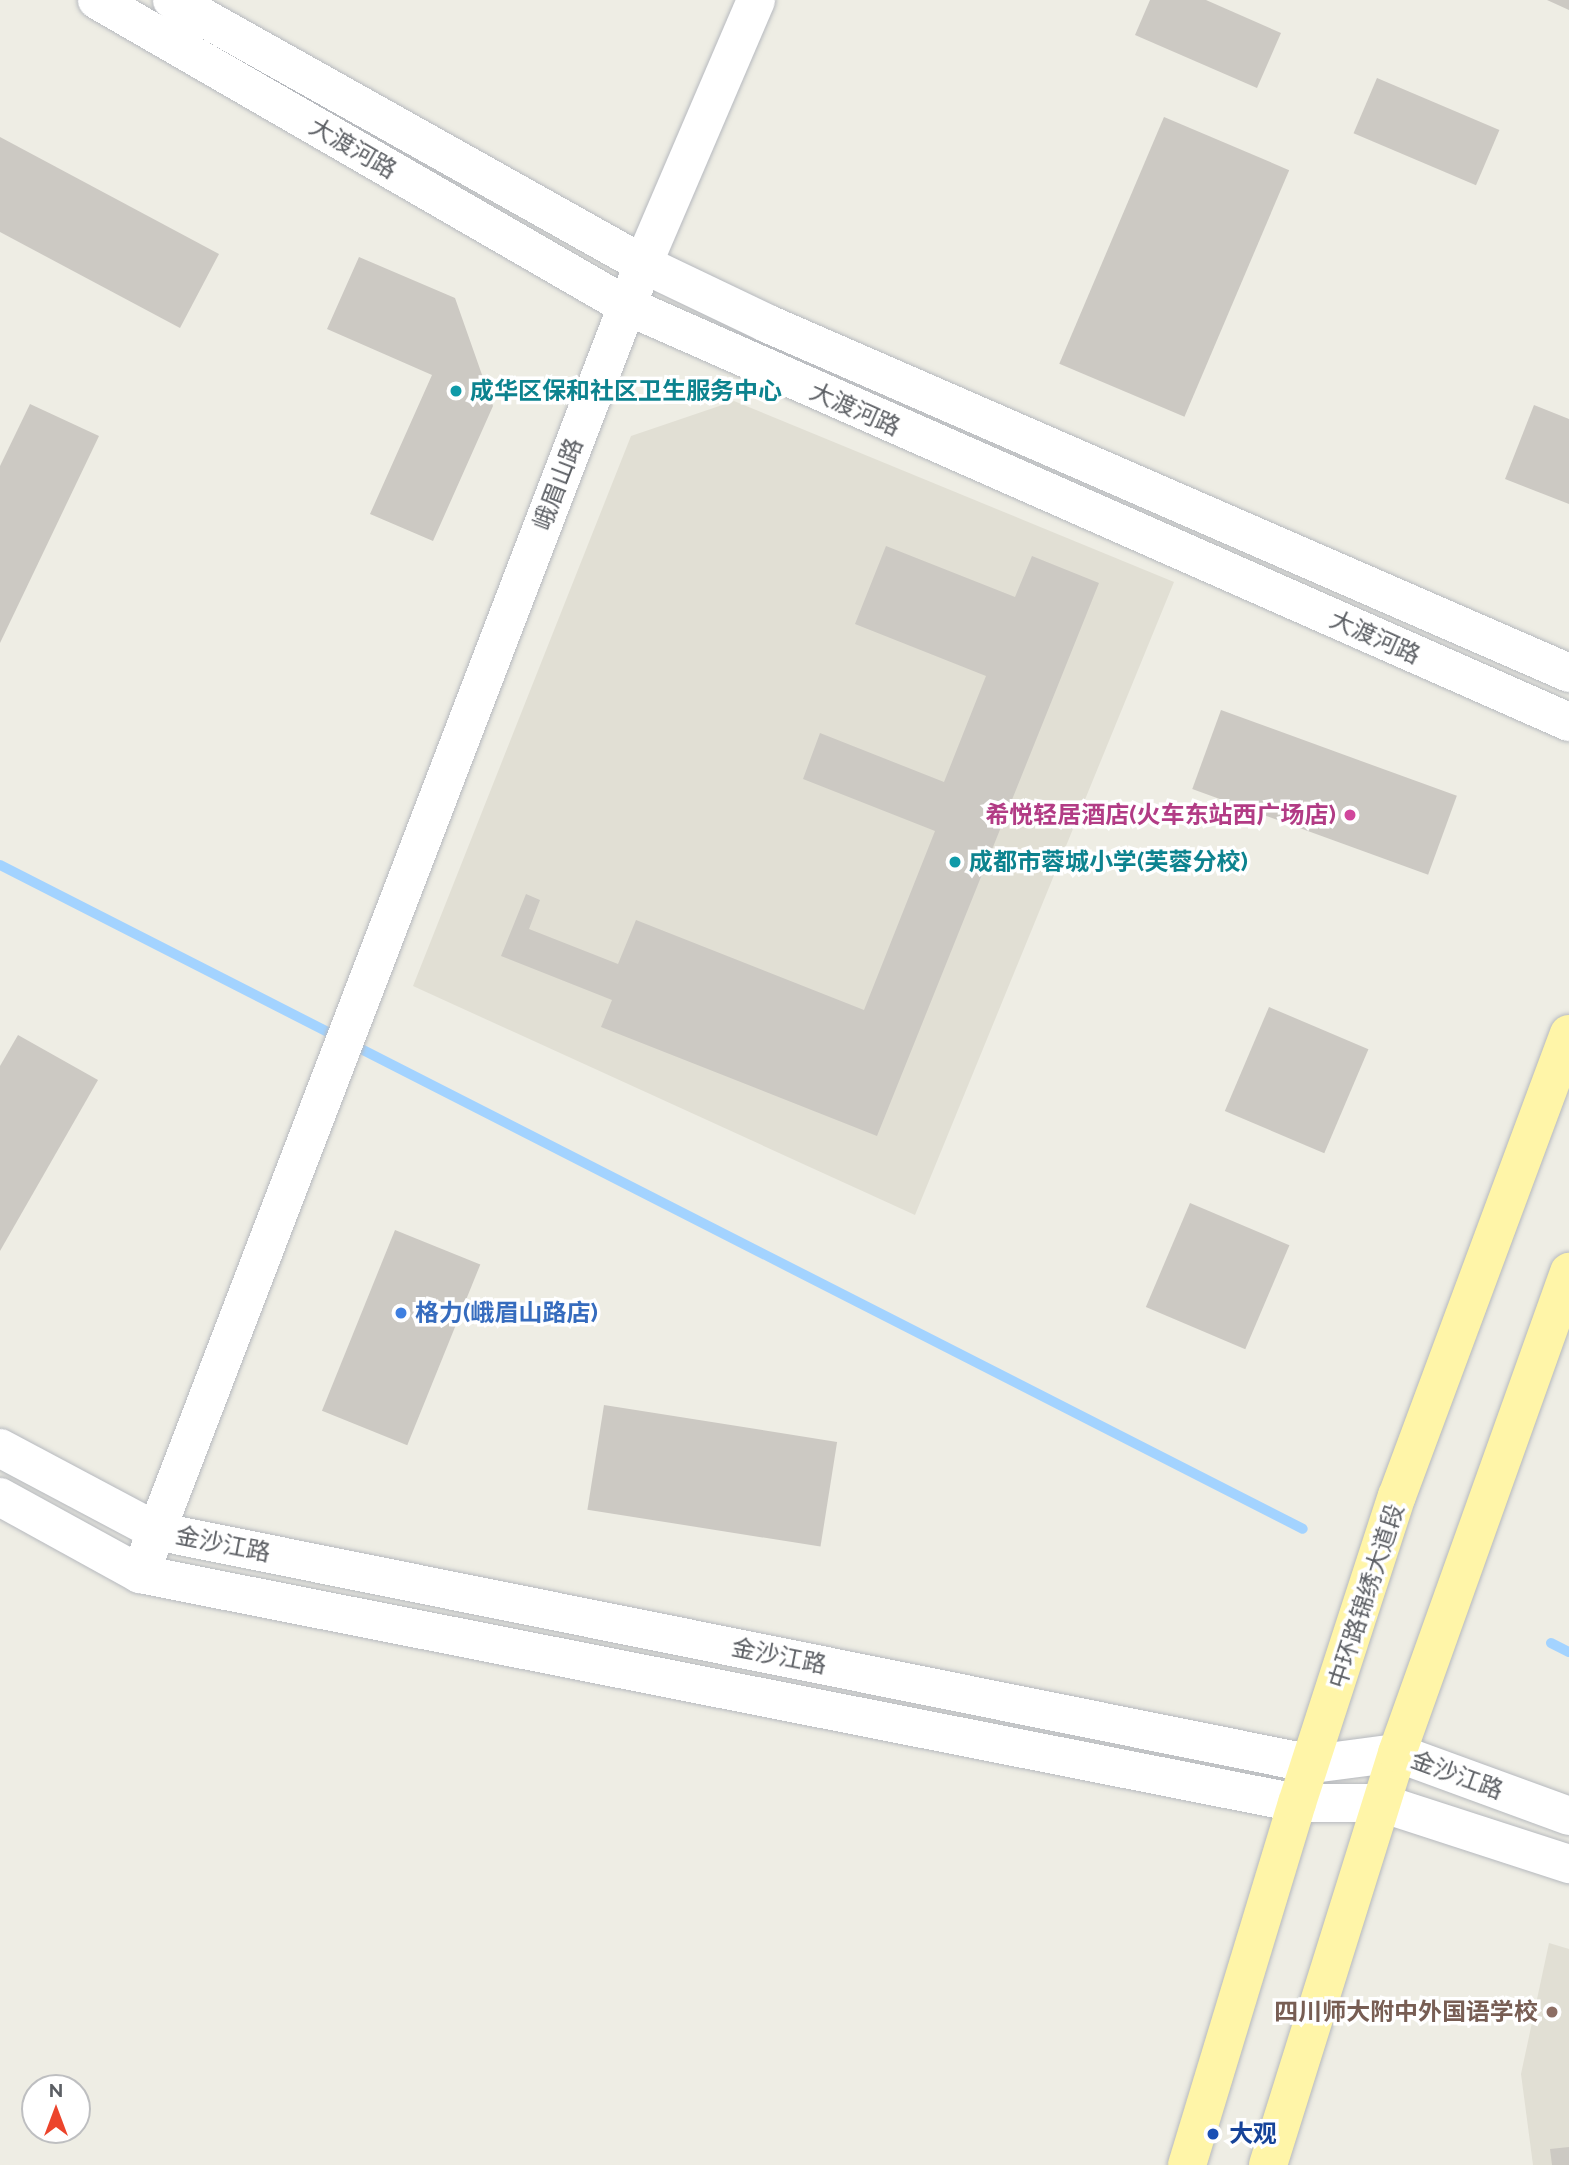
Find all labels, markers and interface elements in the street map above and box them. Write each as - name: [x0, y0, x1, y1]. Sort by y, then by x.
- street label: 大渡河路: [304, 112, 402, 184]
- street label: 大渡河路: [805, 376, 905, 442]
- place label: 成华区保和社区卫生服务中心: [470, 377, 782, 405]
- marker: 成华区保和社区卫生服务中心: [448, 383, 464, 399]
- street label: 峨眉山路: [527, 434, 589, 534]
- street label: 大渡河路: [1325, 604, 1425, 670]
- place label: 希悦轻居酒店(火车东站西广场店): [985, 801, 1336, 829]
- marker: 希悦轻居酒店(火车东站西广场店): [1342, 807, 1358, 823]
- place label: 成都市蓉城小学(芙蓉分校): [969, 848, 1248, 876]
- marker: 成都市蓉城小学(芙蓉分校): [947, 854, 963, 870]
- place label: 格力(峨眉山路店): [415, 1299, 598, 1327]
- marker: 格力(峨眉山路店): [393, 1305, 409, 1321]
- street label: 中环路锦绣大道段: [1323, 1500, 1409, 1692]
- street label: 金沙江路: [173, 1521, 273, 1567]
- street label: 金沙江路: [729, 1633, 829, 1679]
- street label: 金沙江路: [1407, 1745, 1507, 1805]
- place label: 四川师大附中外国语学校: [1274, 1998, 1538, 2026]
- marker: 四川师大附中外国语学校: [1544, 2004, 1560, 2020]
- north arrow: [21, 2074, 91, 2144]
- text: N: [49, 2079, 63, 2101]
- place label: 大观: [1229, 2120, 1277, 2148]
- marker: 大观: [1203, 2124, 1223, 2144]

